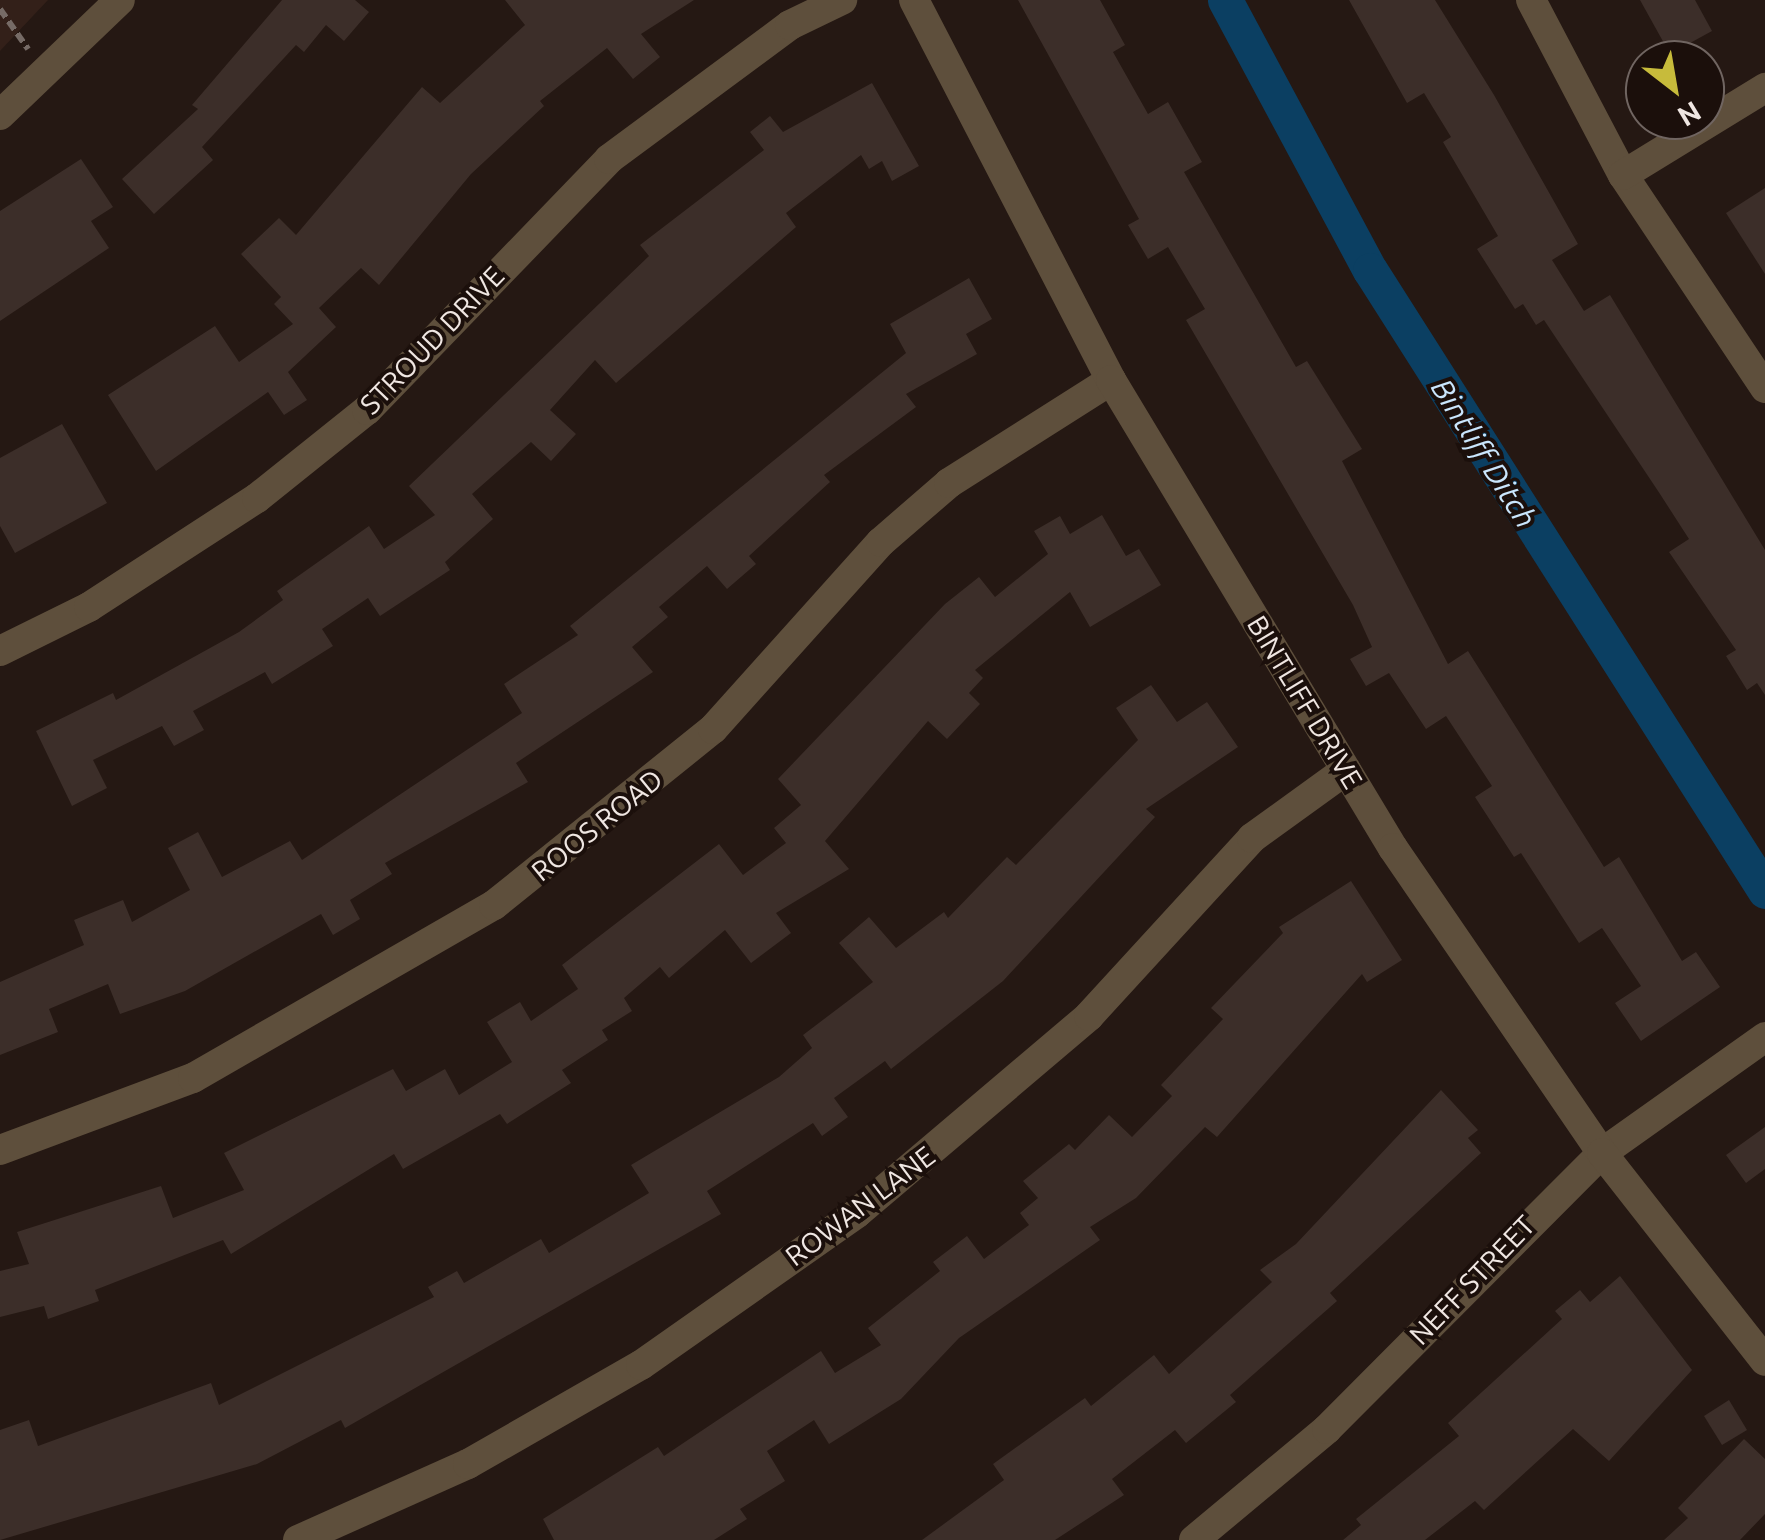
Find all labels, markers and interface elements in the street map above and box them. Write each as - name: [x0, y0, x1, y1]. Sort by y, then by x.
- north arrow: [1625, 40, 1725, 140]
- text: N: [1673, 96, 1707, 133]
- street label: STROUD DRIVE: [353, 259, 511, 421]
- water label: Bintliff Ditch: [1424, 372, 1544, 534]
- street label: BINTLIFF DRIVE: [1240, 609, 1370, 795]
- street label: ROOS ROAD: [525, 762, 669, 888]
- street label: ROWAN LANE: [779, 1139, 941, 1273]
- street label: NEFF STREET: [1402, 1209, 1542, 1351]

